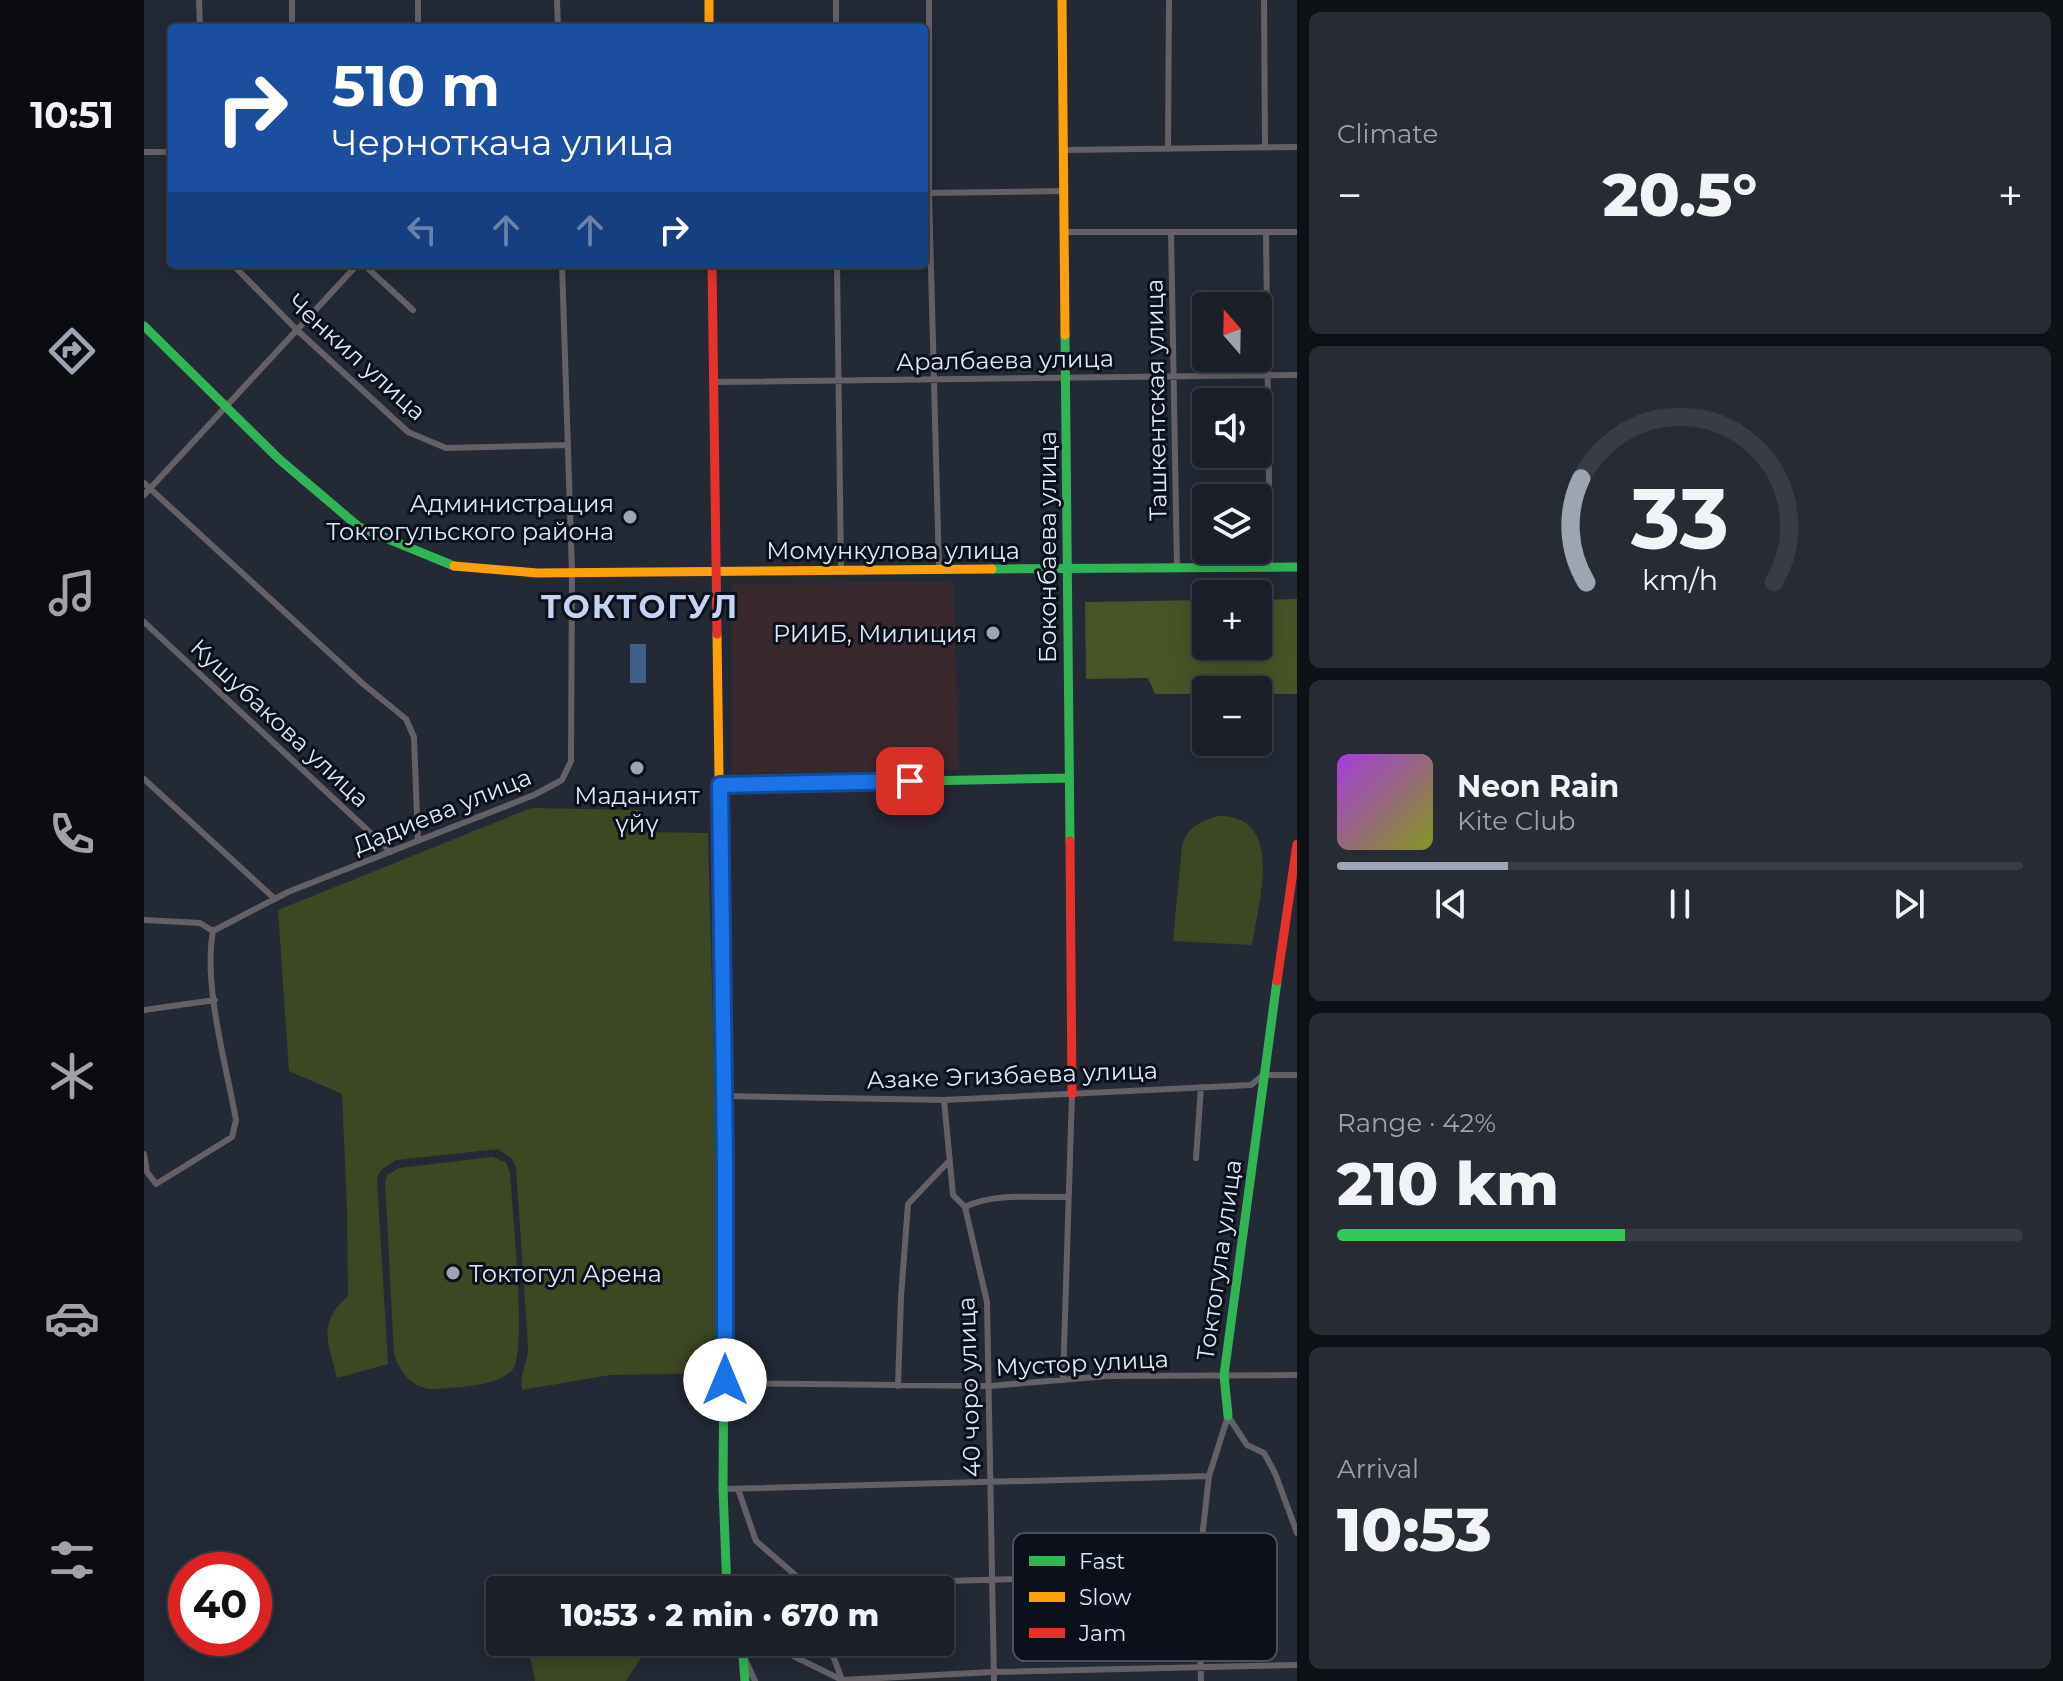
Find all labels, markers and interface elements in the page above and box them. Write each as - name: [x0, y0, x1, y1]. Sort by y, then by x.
- text: 510 m: [332, 52, 500, 120]
- icon: right: [200, 56, 304, 160]
- text: 10:51: [30, 93, 114, 137]
- text: Climate: [1337, 118, 1438, 150]
- text: Черноткача улица: [332, 120, 674, 164]
- text: 20.5°: [1603, 158, 1757, 231]
- text: −: [1337, 168, 1362, 222]
- text: +: [1998, 168, 2023, 222]
- icon: left: [400, 208, 444, 252]
- icon: ahead: [484, 208, 528, 252]
- icon: ahead: [568, 208, 612, 252]
- icon: right: [652, 208, 696, 252]
- street label: Ташкентская улица: [1139, 279, 1173, 521]
- street label: Ченкил улица: [282, 288, 432, 426]
- north arrow: [1192, 292, 1272, 372]
- map controls: [1192, 292, 1272, 756]
- icon: directions: [44, 323, 100, 379]
- street label: Аралбаева улица: [896, 344, 1114, 376]
- button: sound: [1192, 388, 1272, 468]
- street label: Боконбаева улица: [1033, 431, 1062, 663]
- text: 33: [1630, 467, 1729, 569]
- button: layers: [1192, 484, 1272, 564]
- place label: Администрация Токтогульского района: [326, 489, 614, 546]
- marker: Администрация Токтогульского района: [621, 508, 639, 526]
- street label: Момункулова улица: [766, 536, 1020, 565]
- text: km/h: [1642, 562, 1718, 597]
- icon: music: [44, 565, 100, 621]
- button: +: [1192, 580, 1272, 660]
- district label: ТОКТОГУЛ: [541, 587, 739, 626]
- place label: РИИБ, Милиция: [773, 619, 977, 648]
- marker: РИИБ, Милиция: [984, 624, 1002, 642]
- street label: Кушубакова улица: [185, 633, 375, 813]
- button: −: [1192, 676, 1272, 756]
- pin: [876, 747, 944, 815]
- marker: Маданият үйү: [628, 759, 646, 777]
- icon: arrive: [888, 759, 932, 803]
- street label: Дадиева улица: [349, 762, 535, 860]
- text: Neon Rain: [1457, 768, 1619, 805]
- place label: Маданият үйү: [574, 781, 700, 838]
- text: Kite Club: [1457, 805, 1575, 837]
- icon: phone: [44, 806, 100, 862]
- icon: previous: [1429, 882, 1473, 926]
- icon: pause: [1658, 882, 1702, 926]
- icon: next: [1887, 882, 1931, 926]
- icon: climate: [44, 1048, 100, 1104]
- street label: Азаке Эгизбаева улица: [866, 1055, 1158, 1095]
- text: Range · 42%: [1337, 1107, 1496, 1139]
- text: 210 km: [1337, 1147, 1559, 1220]
- street label: Токтогула улица: [1191, 1158, 1247, 1362]
- place label: Токтогул Арена: [469, 1259, 662, 1288]
- marker: Токтогул Арена: [444, 1264, 462, 1282]
- icon: car: [44, 1290, 100, 1346]
- street label: 40 чоро улица: [951, 1296, 987, 1478]
- position arrow: [683, 1338, 767, 1422]
- street label: Мустор улица: [995, 1344, 1169, 1382]
- text: Arrival: [1337, 1453, 1419, 1485]
- text: 10:53: [1337, 1493, 1492, 1566]
- icon: filters: [44, 1532, 100, 1588]
- legend: [1013, 1533, 1277, 1661]
- text: Fast: [1079, 1548, 1125, 1575]
- speed limit sign: 40: [168, 1552, 272, 1656]
- text: Slow: [1079, 1584, 1132, 1611]
- text: 10:53 · 2 min · 670 m: [561, 1597, 879, 1634]
- text: Jam: [1078, 1620, 1126, 1647]

